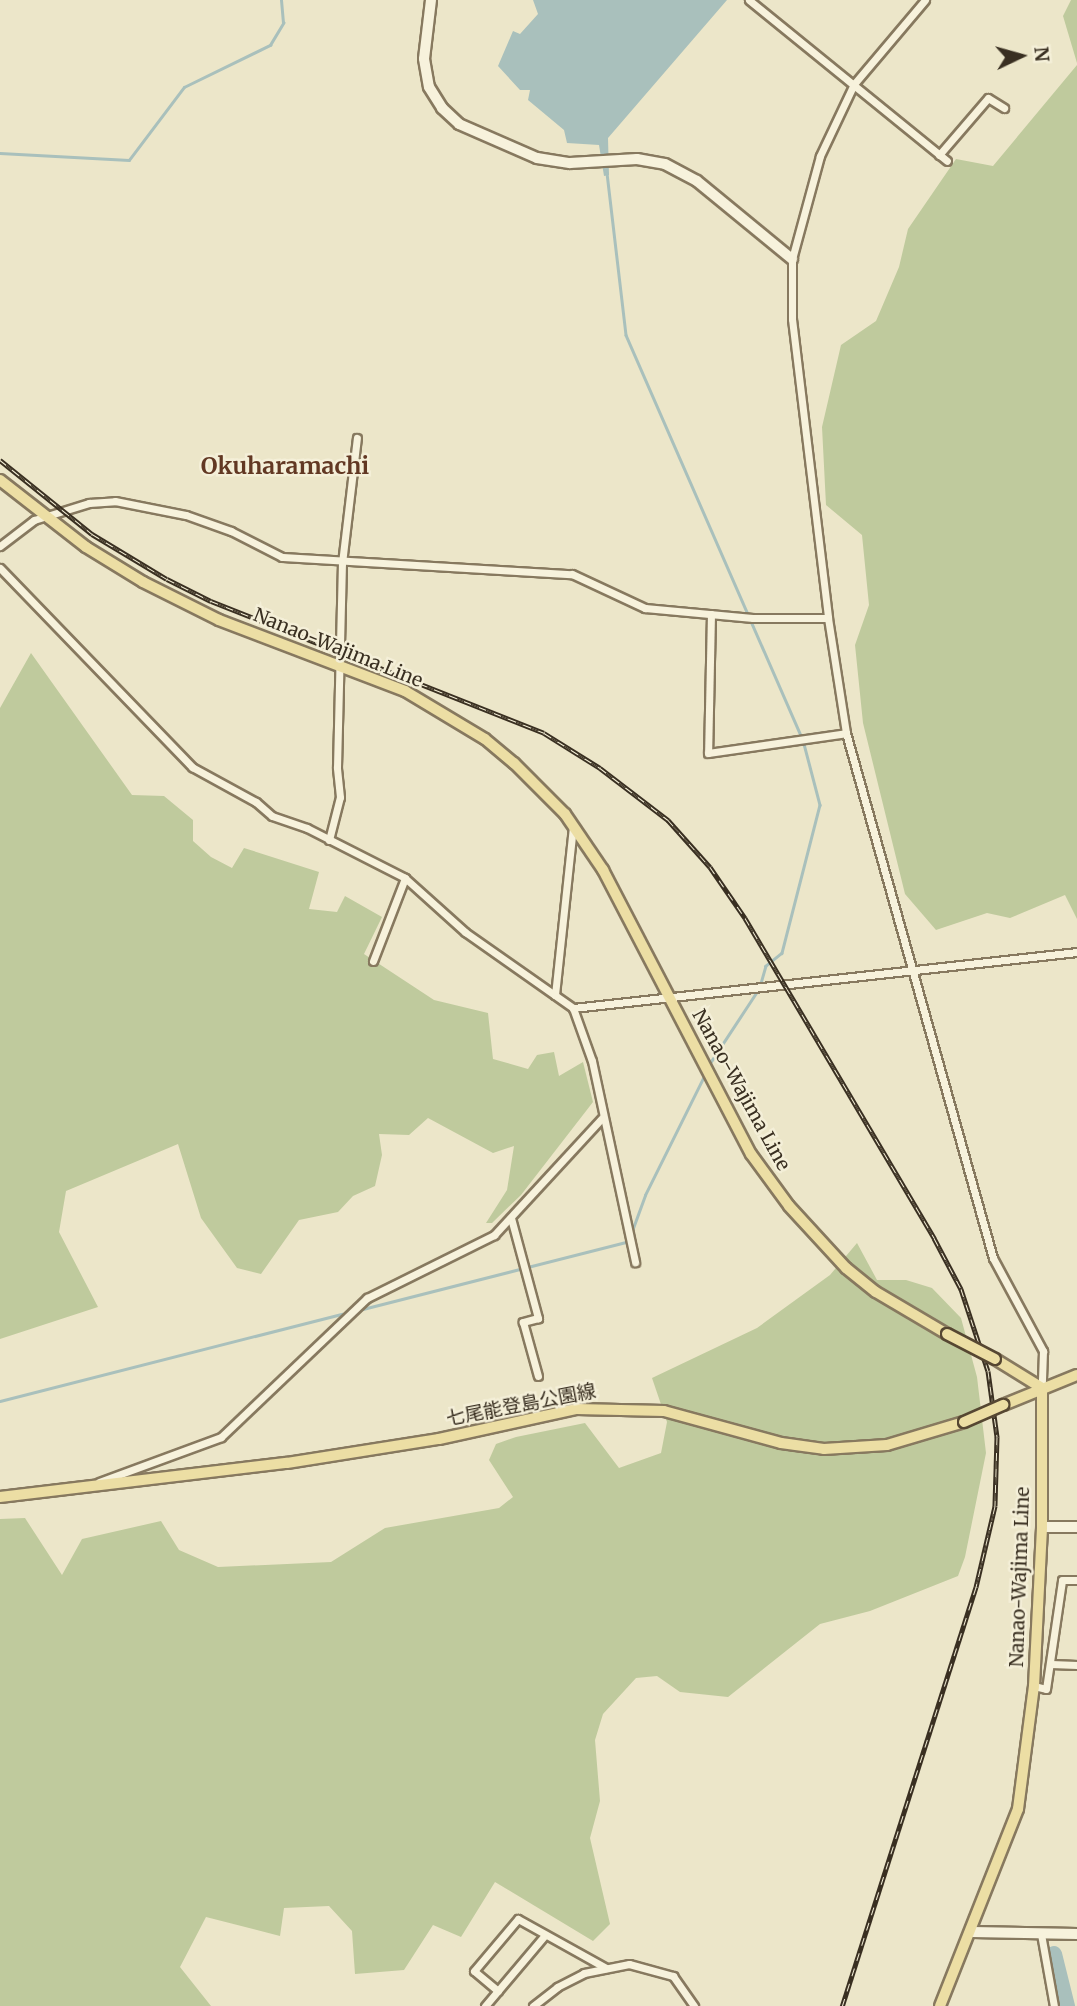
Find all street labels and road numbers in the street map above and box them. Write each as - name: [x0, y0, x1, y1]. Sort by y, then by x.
- street label: Nanao-Wajima Line: [250, 604, 426, 692]
- street label: Nanao-Wajima Line: [687, 1005, 795, 1175]
- street label: 七尾能登島公園線: [444, 1379, 598, 1431]
- street label: Nanao-Wajima Line: [1005, 1486, 1035, 1668]

